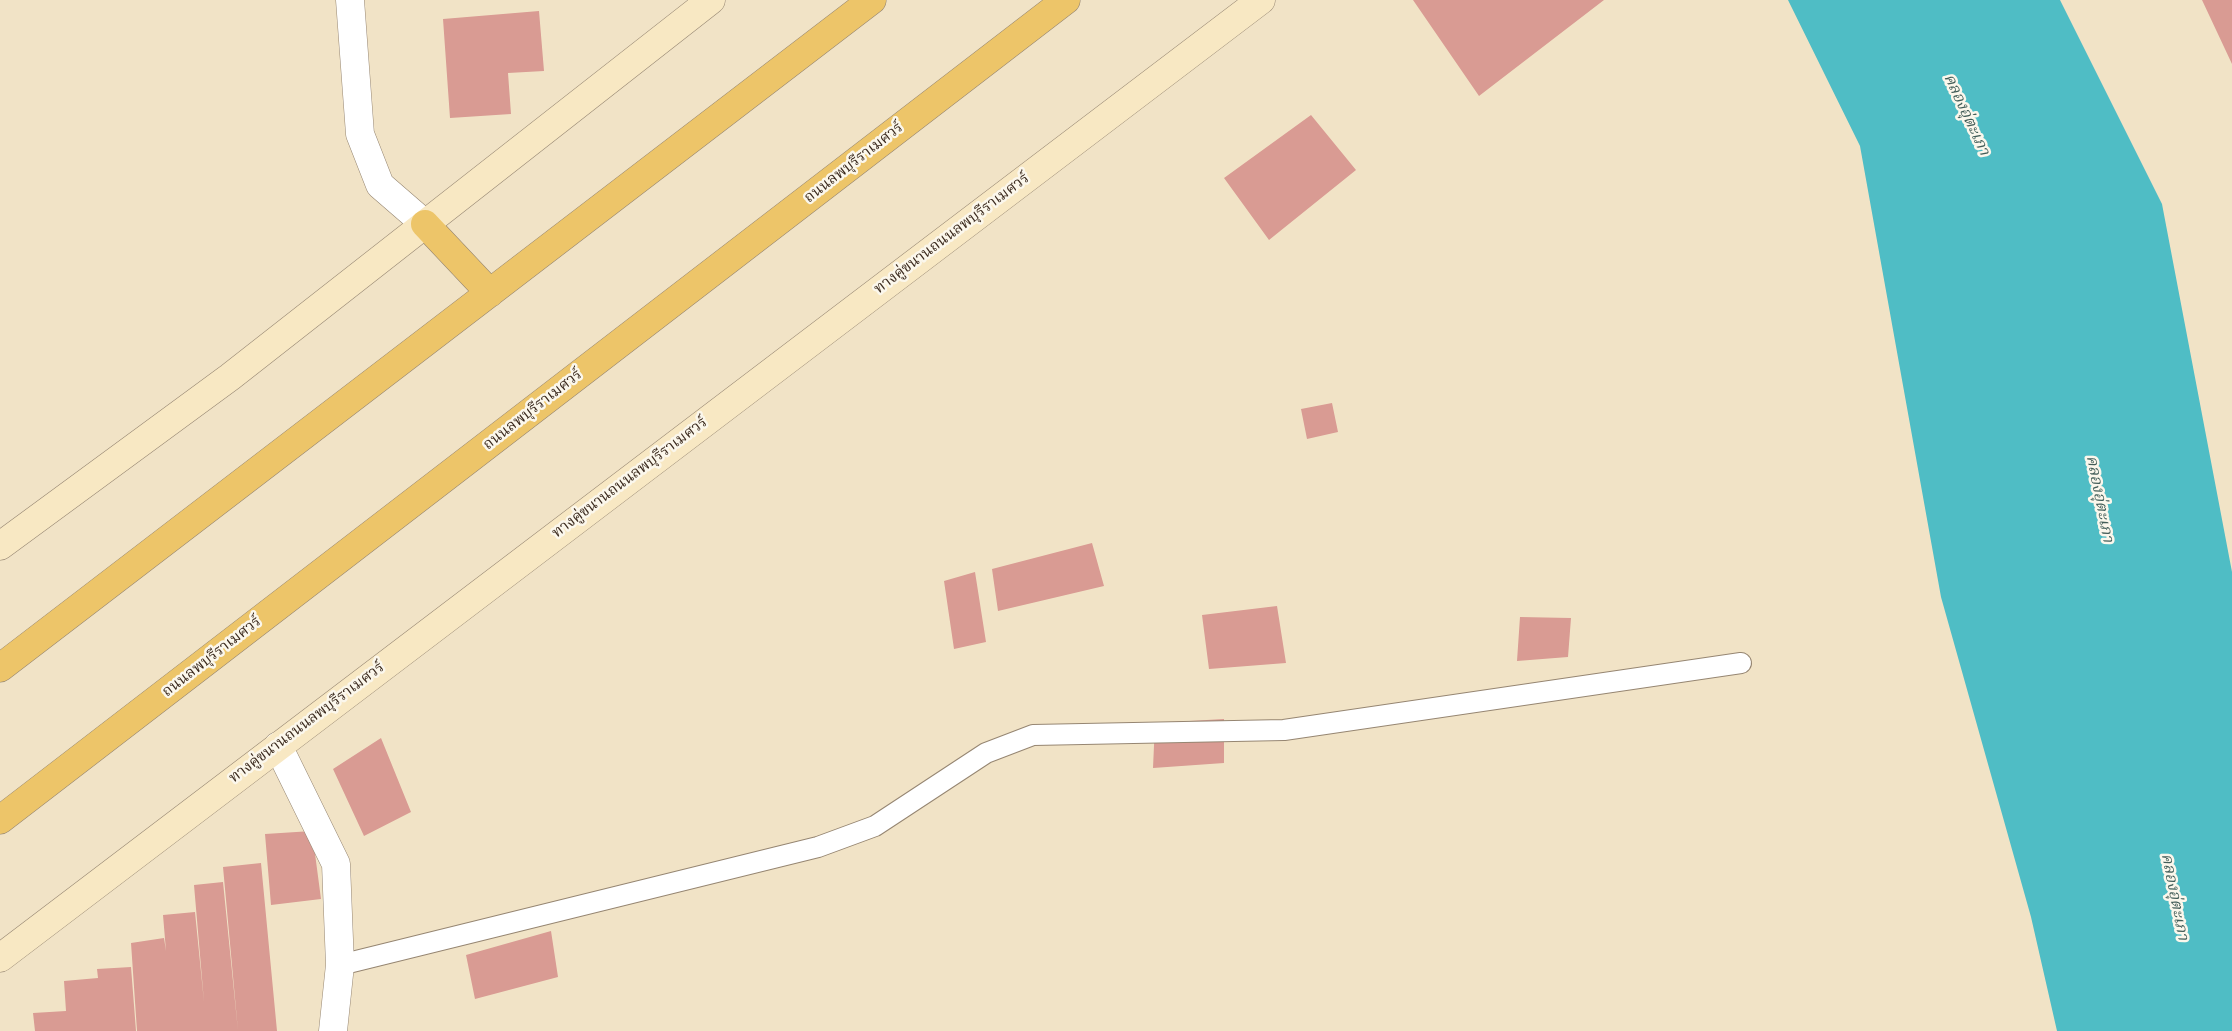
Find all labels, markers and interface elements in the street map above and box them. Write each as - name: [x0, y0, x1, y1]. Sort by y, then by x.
- water label: คลองอุ่ตะเภา: [1939, 71, 1993, 159]
- street label: ถนนลพบุรีราเมศวร์: [801, 119, 907, 207]
- street label: ทางคู่ขนานถนนลพบุรีราเมศวร์: [871, 170, 1033, 298]
- street label: ถนนลพบุรีราเมศวร์: [480, 366, 586, 454]
- street label: ทางคู่ขนานถนนลพบุรีราเมศวร์: [549, 414, 711, 542]
- water label: คลองอุ่ตะเภา: [2081, 454, 2117, 544]
- street label: ถนนลพบุรีราเมศวร์: [159, 613, 265, 701]
- street label: ทางคู่ขนานถนนลพบุรีราเมศวร์: [226, 659, 388, 787]
- water label: คลองอุ่ตะเภา: [2156, 852, 2192, 942]

